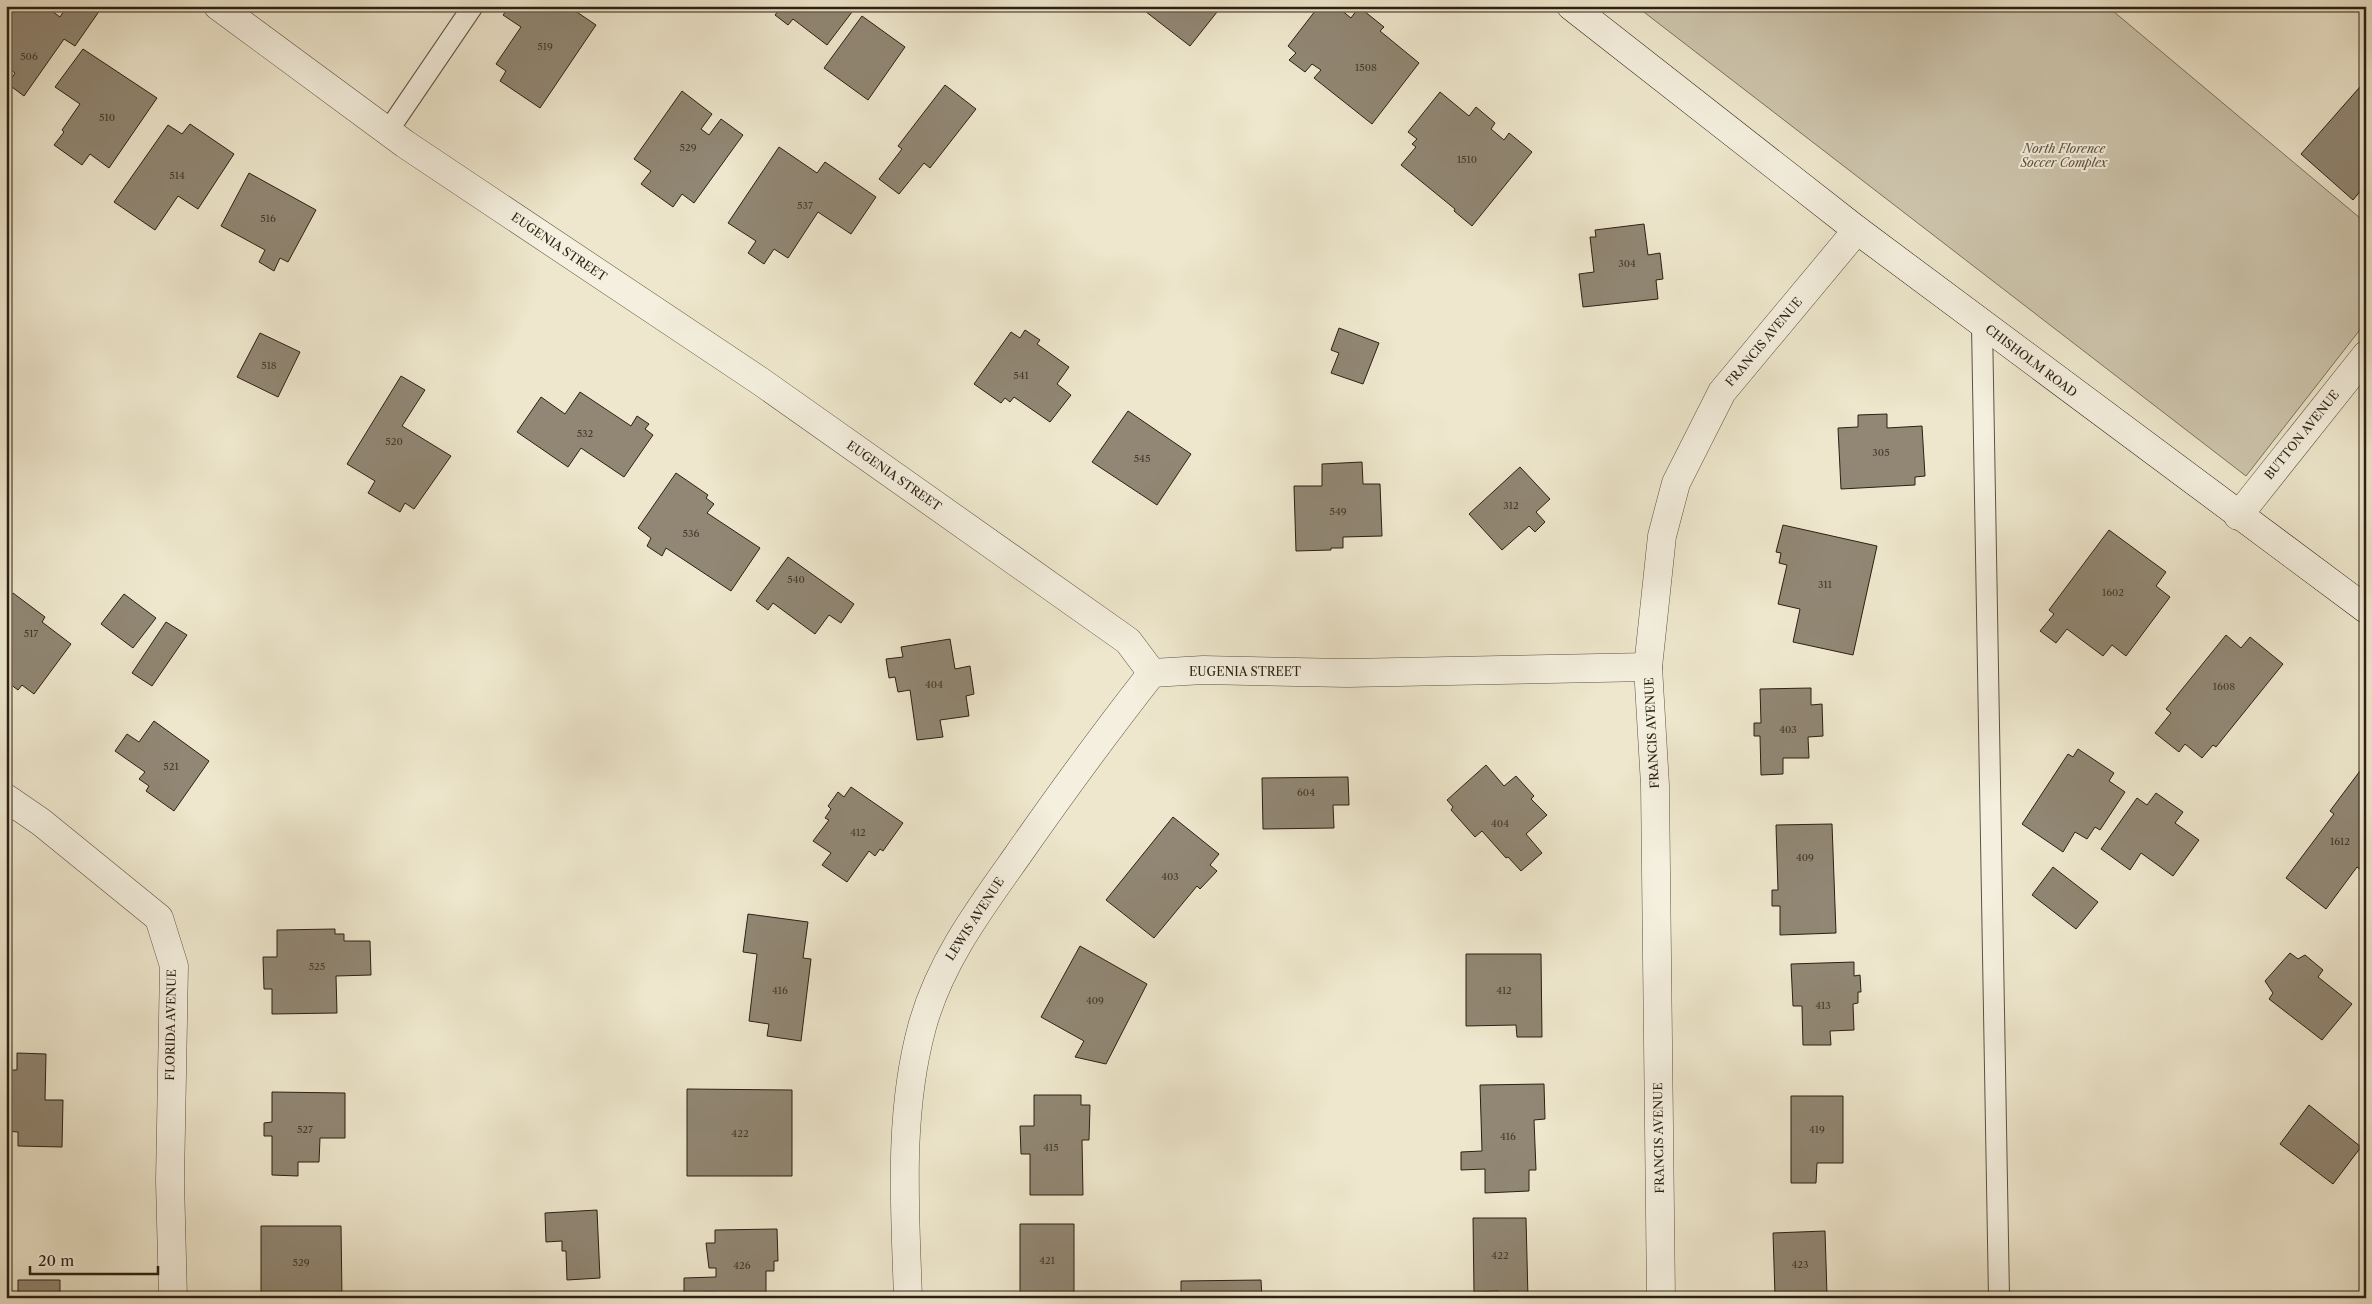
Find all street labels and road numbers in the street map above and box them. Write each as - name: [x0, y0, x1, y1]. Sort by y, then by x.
- street label: EUGENIA STREET: [509, 209, 610, 284]
- street label: FRANCIS AVENUE: [1722, 294, 1805, 389]
- street label: CHISHOLM ROAD: [1982, 321, 2080, 400]
- street label: BUTTON AVENUE: [2261, 387, 2342, 482]
- street label: EUGENIA STREET: [844, 437, 944, 514]
- street label: EUGENIA STREET: [1189, 664, 1301, 679]
- street label: FRANCIS AVENUE: [1641, 677, 1662, 789]
- street label: LEWIS AVENUE: [942, 874, 1007, 963]
- street label: FLORIDA AVENUE: [162, 969, 179, 1081]
- street label: FRANCIS AVENUE: [1650, 1082, 1667, 1194]

